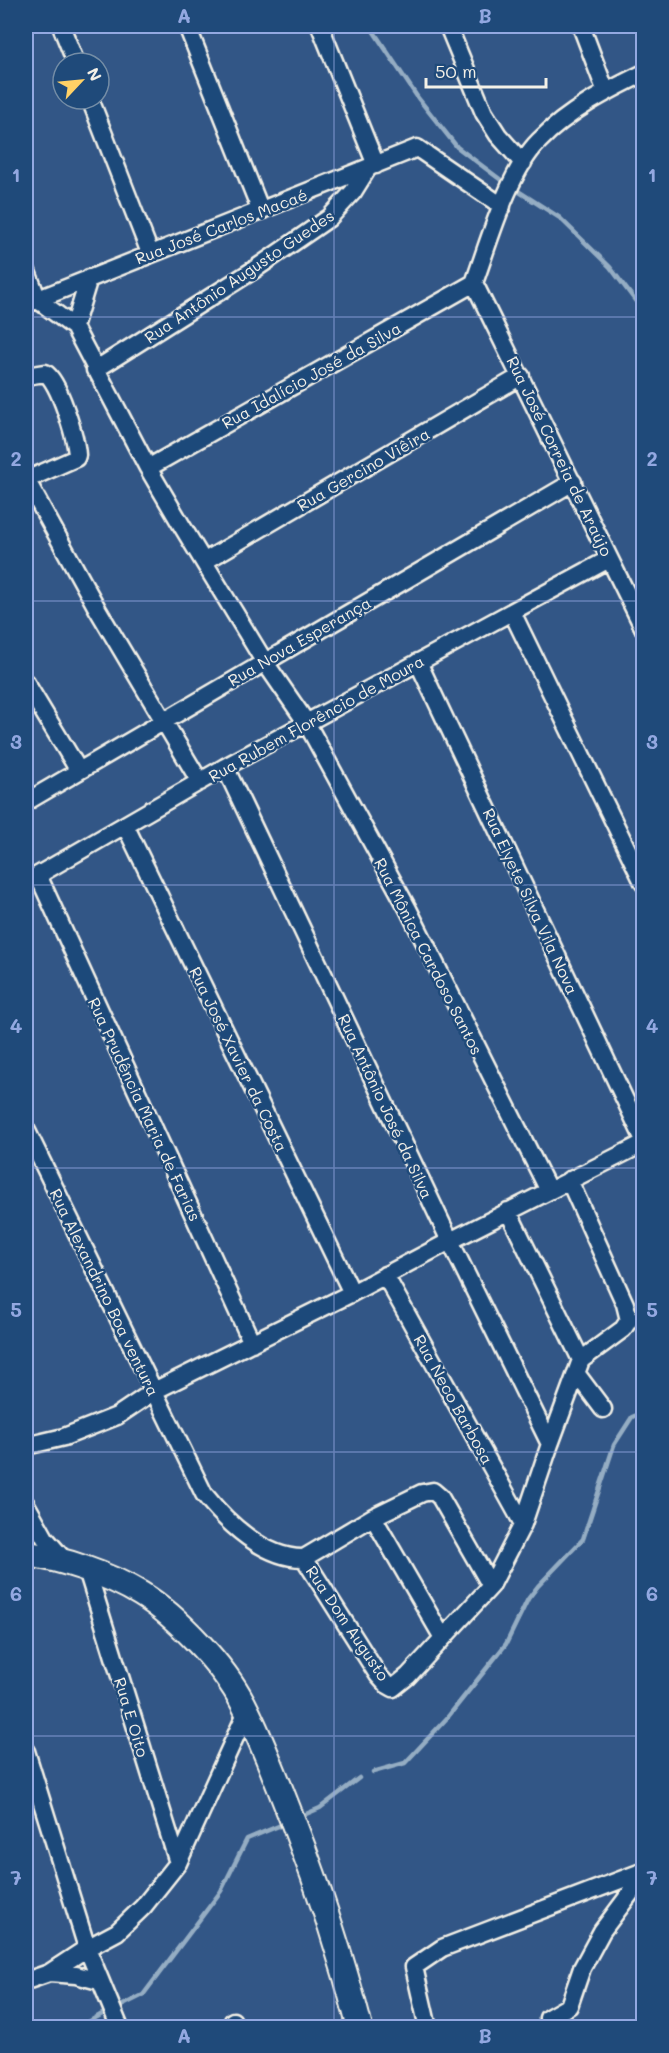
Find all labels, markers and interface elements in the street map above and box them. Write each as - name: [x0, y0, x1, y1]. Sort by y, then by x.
- text: A: [177, 2, 191, 28]
- text: B: [478, 2, 492, 28]
- north arrow: [51, 51, 111, 111]
- scale bar: [426, 51, 546, 89]
- text: 50 m: [435, 59, 477, 83]
- text: N: [83, 64, 107, 84]
- text: 1: [12, 161, 20, 187]
- text: 1: [648, 161, 656, 187]
- street label: Rua José Carlos Macaé: [132, 183, 310, 269]
- street label: Rua Antônio Augusto Guedes: [140, 205, 338, 347]
- street label: Rua Idalício José da Silva: [218, 317, 404, 433]
- street label: Rua José Correia de Araújo: [502, 353, 618, 559]
- street label: Rua Gercino Viêira: [293, 422, 433, 516]
- text: 2: [10, 445, 22, 471]
- text: 2: [646, 445, 658, 471]
- street label: Rua Nova Esperança: [224, 591, 374, 691]
- street label: Rua Rubem Florêncio de Moura: [204, 650, 428, 786]
- text: 3: [10, 728, 22, 754]
- text: 3: [646, 728, 658, 754]
- street label: Rua Elyete Silva Vila Nova: [479, 805, 583, 997]
- street label: Rua Mônica Cardoso Santos: [370, 854, 488, 1058]
- street label: Rua José Xavier da Costa: [185, 963, 293, 1155]
- street label: Rua Prudência Maria de Farias: [84, 994, 206, 1224]
- street label: Rua Antônio José da Silva: [334, 1010, 438, 1202]
- text: 4: [10, 1012, 23, 1038]
- text: 4: [646, 1012, 659, 1038]
- street label: Rua Alexandrino Boa ventura: [46, 1185, 164, 1399]
- text: 5: [10, 1296, 22, 1322]
- text: 5: [646, 1296, 658, 1322]
- street label: Rua Neco Barbosa: [410, 1330, 498, 1468]
- street label: Rua Dom Augusto: [302, 1561, 394, 1685]
- text: 6: [10, 1580, 22, 1606]
- text: 6: [646, 1580, 658, 1606]
- street label: Rua E Oito: [110, 1674, 154, 1760]
- text: 7: [10, 1864, 22, 1890]
- text: 7: [646, 1864, 658, 1890]
- text: A: [177, 2022, 191, 2048]
- text: B: [478, 2022, 492, 2048]

